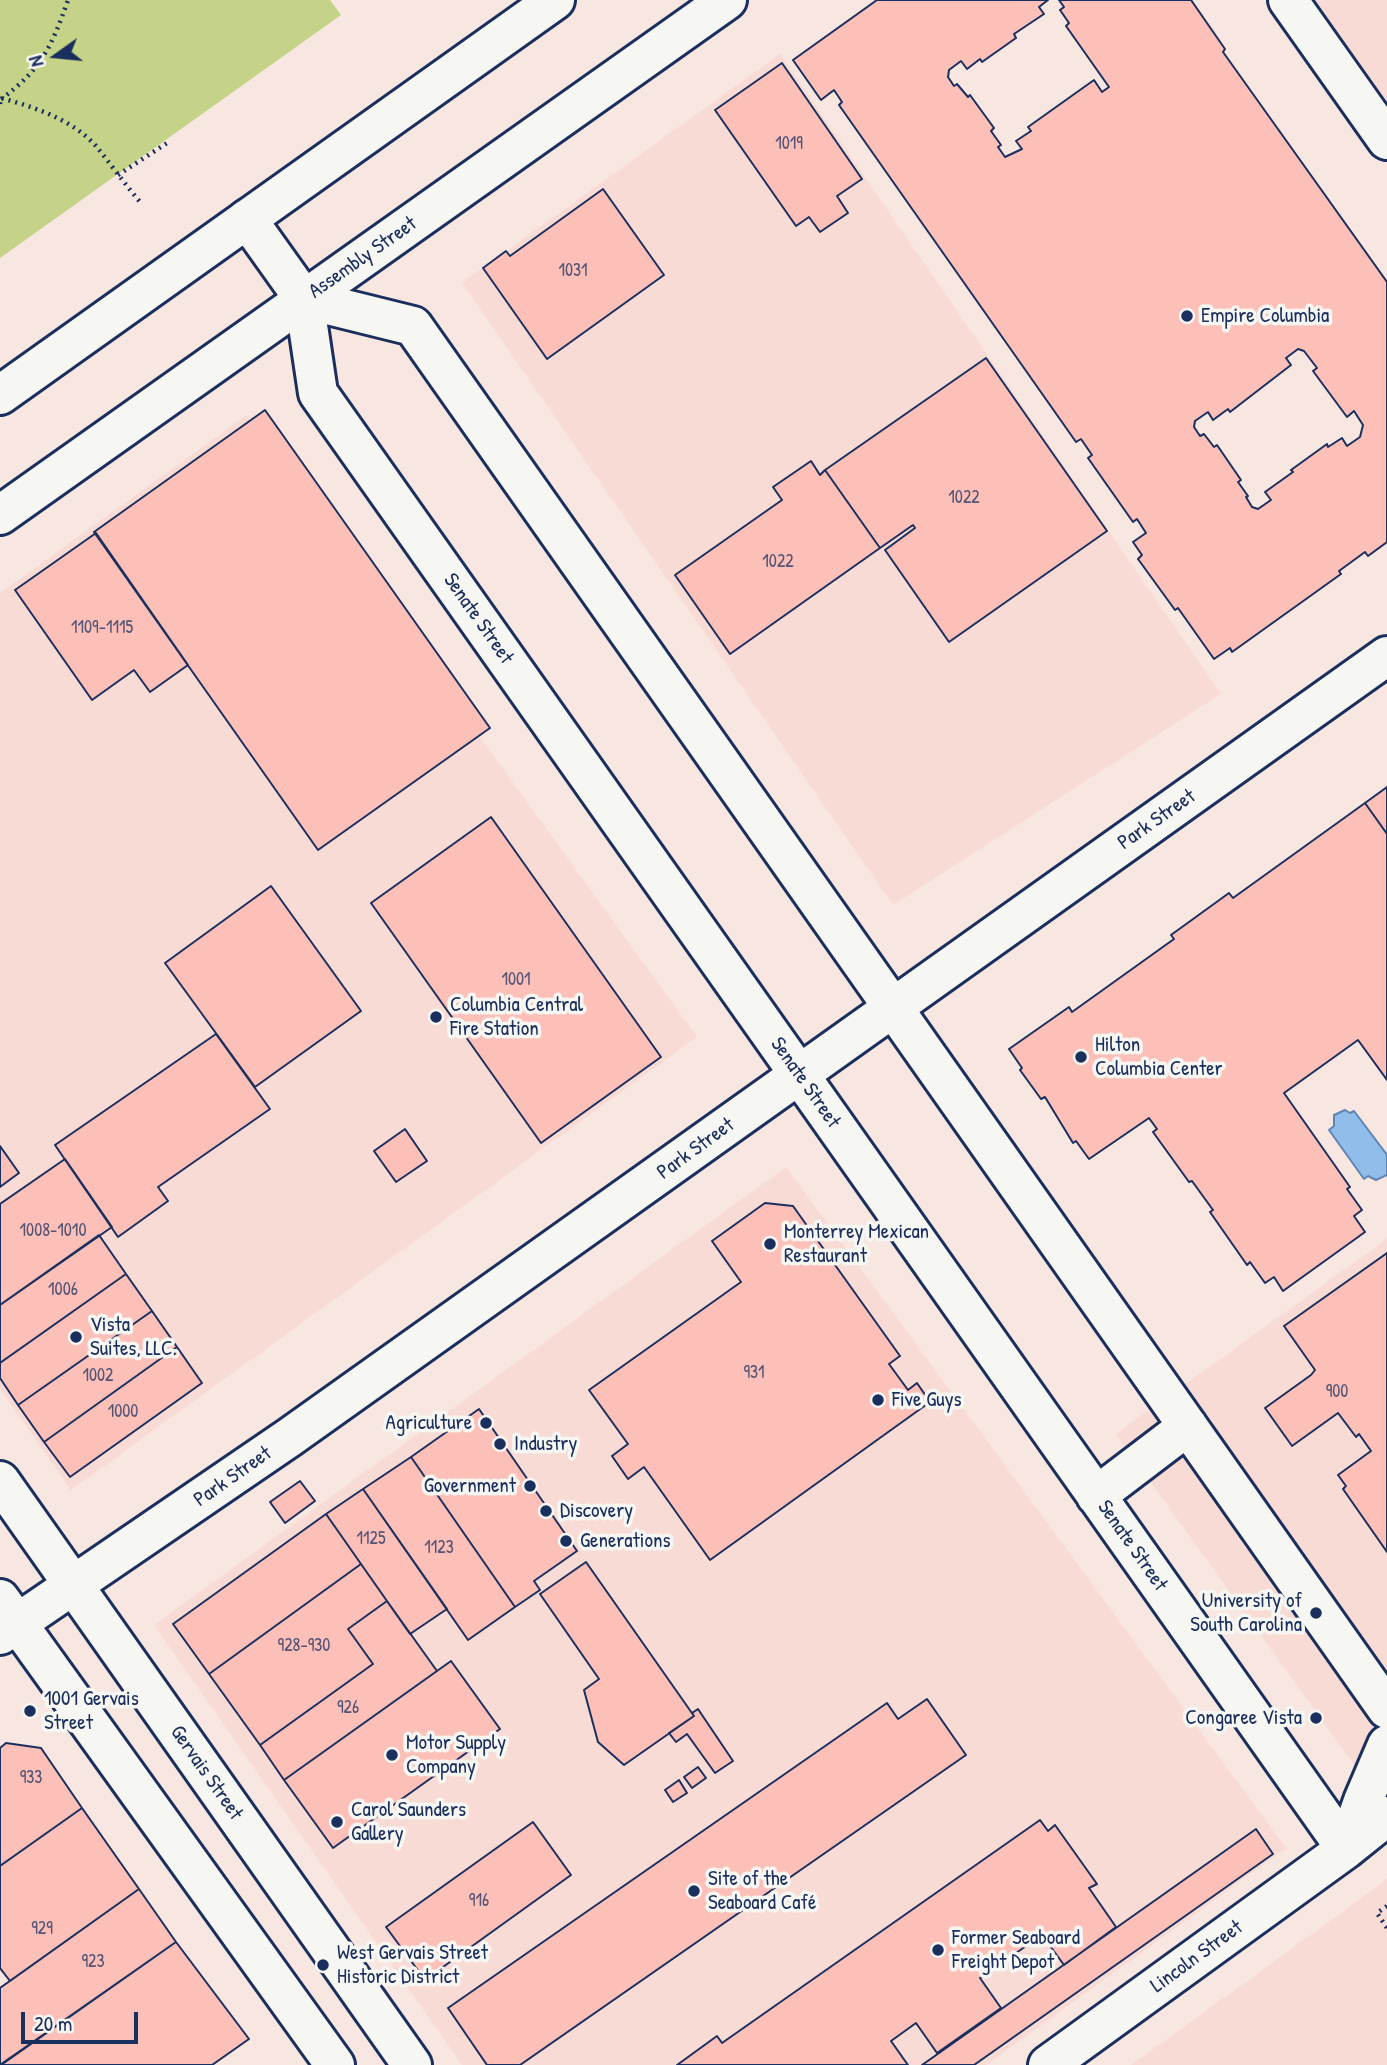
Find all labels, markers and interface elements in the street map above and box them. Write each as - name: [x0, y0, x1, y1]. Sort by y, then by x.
- north arrow: [21, 21, 91, 91]
- text: N: [22, 53, 50, 70]
- house number: 1019: [775, 133, 803, 155]
- street label: Assembly Street: [304, 212, 422, 304]
- house number: 1031: [558, 260, 588, 282]
- place label: Empire Columbia: [1201, 303, 1329, 329]
- marker: Empire Columbia: [1179, 308, 1195, 324]
- house number: 1022: [948, 487, 980, 509]
- house number: 1022: [762, 551, 794, 573]
- street label: Senate Street: [438, 569, 518, 669]
- house number: 1109-1115: [71, 617, 133, 639]
- street label: Park Street: [1113, 784, 1201, 856]
- house number: 1001: [501, 969, 531, 991]
- place label: Columbia Central Fire Station: [450, 992, 583, 1042]
- marker: Columbia Central Fire Station: [428, 1009, 444, 1025]
- place label: Hilton Columbia Center: [1095, 1032, 1223, 1082]
- street label: Senate Street: [765, 1033, 845, 1133]
- marker: Hilton Columbia Center: [1073, 1049, 1089, 1065]
- street label: Park Street: [653, 1113, 739, 1185]
- place label: Monterrey Mexican Restaurant: [784, 1219, 929, 1269]
- house number: 1008-1010: [20, 1220, 86, 1242]
- marker: Monterrey Mexican Restaurant: [762, 1236, 778, 1252]
- house number: 1006: [48, 1279, 78, 1301]
- place label: Vista Suites, LLC.: [90, 1312, 177, 1362]
- marker: Vista Suites, LLC.: [68, 1329, 84, 1345]
- house number: 931: [743, 1362, 765, 1384]
- house number: 1002: [82, 1365, 114, 1387]
- house number: 900: [1326, 1381, 1348, 1403]
- place label: Five Guys: [892, 1387, 962, 1413]
- marker: Five Guys: [870, 1392, 886, 1408]
- house number: 1000: [108, 1401, 138, 1423]
- place label: Agriculture: [385, 1410, 472, 1436]
- marker: Agriculture: [478, 1415, 494, 1431]
- place label: Industry: [514, 1431, 577, 1457]
- marker: Industry: [492, 1436, 508, 1452]
- street label: Park Street: [189, 1441, 277, 1513]
- place label: Government: [424, 1473, 516, 1499]
- marker: Government: [522, 1478, 538, 1494]
- street label: Senate Street: [1092, 1496, 1172, 1596]
- place label: Discovery: [560, 1498, 633, 1524]
- marker: Discovery: [538, 1503, 554, 1519]
- house number: 1125: [356, 1528, 386, 1550]
- place label: Generations: [580, 1528, 671, 1554]
- marker: Generations: [558, 1533, 574, 1549]
- house number: 1123: [424, 1537, 454, 1559]
- place label: University of South Carolina: [1190, 1588, 1302, 1638]
- marker: University of South Carolina: [1308, 1605, 1324, 1621]
- house number: 928-930: [278, 1635, 330, 1657]
- place label: 1001 Gervais Street: [44, 1686, 139, 1736]
- house number: 926: [337, 1697, 359, 1719]
- marker: 1001 Gervais Street: [22, 1703, 38, 1719]
- place label: Congaree Vista: [1185, 1705, 1302, 1731]
- marker: Congaree Vista: [1308, 1710, 1324, 1726]
- street label: Gervais Street: [164, 1721, 248, 1825]
- place label: Motor Supply Company: [406, 1730, 506, 1780]
- marker: Motor Supply Company: [384, 1747, 400, 1763]
- house number: 933: [20, 1767, 42, 1789]
- place label: Carol Saunders Gallery: [351, 1797, 466, 1847]
- marker: Carol Saunders Gallery: [329, 1814, 345, 1830]
- place label: Site of the Seaboard Café: [708, 1866, 816, 1916]
- marker: Site of the Seaboard Café: [686, 1883, 702, 1899]
- house number: 916: [469, 1890, 489, 1912]
- street label: Lincoln Street: [1146, 1915, 1248, 1999]
- house number: 929: [31, 1918, 53, 1940]
- place label: Former Seaboard Freight Depot: [952, 1925, 1080, 1975]
- place label: West Gervais Street Historic District: [337, 1940, 488, 1990]
- marker: Former Seaboard Freight Depot: [930, 1942, 946, 1958]
- house number: 923: [81, 1951, 105, 1973]
- marker: West Gervais Street Historic District: [315, 1957, 331, 1973]
- scale bar: [24, 1998, 142, 2042]
- text: 20 m: [34, 2009, 72, 2038]

